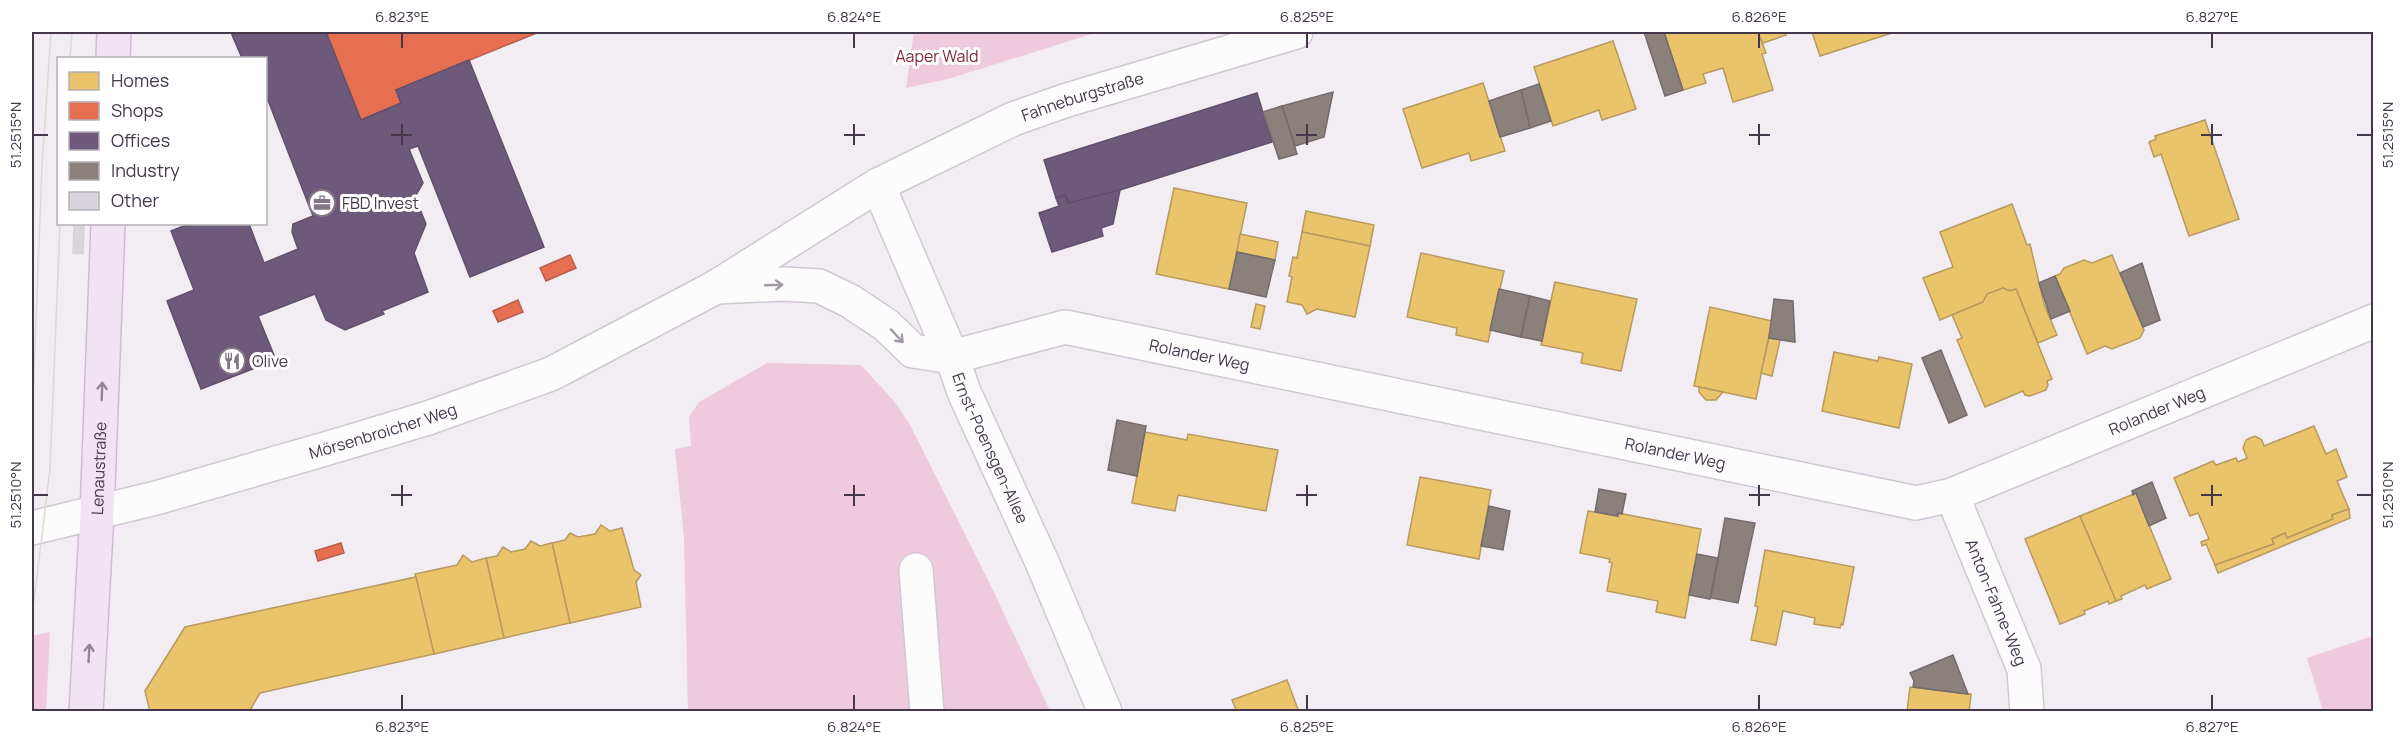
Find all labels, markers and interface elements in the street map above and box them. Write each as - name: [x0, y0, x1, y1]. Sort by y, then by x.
- text: 6.823°E: [375, 6, 429, 27]
- text: 6.824°E: [827, 6, 881, 27]
- text: 6.825°E: [1280, 6, 1334, 27]
- text: 6.826°E: [1732, 6, 1786, 27]
- text: 6.827°E: [2185, 6, 2239, 27]
- park label: Aaper Wald: [895, 45, 979, 67]
- legend: [57, 57, 267, 225]
- street label: Fahneburgstraße: [1018, 67, 1146, 126]
- text: Homes: [111, 68, 169, 92]
- text: Shops: [111, 98, 163, 122]
- text: 51.2515°N: [5, 102, 26, 168]
- text: 51.2515°N: [2377, 102, 2398, 168]
- text: Offices: [111, 128, 170, 152]
- text: Industry: [111, 158, 180, 182]
- text: Other: [111, 188, 159, 212]
- office icon: FBD Invest: [307, 188, 337, 218]
- place label: FBD Invest: [342, 192, 419, 214]
- one-way arrow: [764, 279, 784, 290]
- one-way arrow: [890, 328, 904, 343]
- street label: Rolander Weg: [1147, 334, 1252, 376]
- restaurant icon: Olive: [217, 346, 247, 376]
- place label: Olive: [252, 350, 288, 372]
- street label: Ernst-Poensgen-Allee: [947, 370, 1034, 527]
- street label: Rolander Weg: [2105, 381, 2208, 440]
- one-way arrow: [97, 382, 108, 402]
- street label: Mörsenbroicher Weg: [306, 398, 460, 464]
- street label: Lenaustraße: [86, 421, 111, 515]
- street label: Rolander Weg: [1623, 432, 1728, 474]
- text: 51.2510°N: [5, 462, 26, 528]
- text: 51.2510°N: [2377, 462, 2398, 528]
- street label: Anton-Fahne-Weg: [1960, 535, 2032, 669]
- one-way arrow: [83, 644, 94, 664]
- text: 6.823°E: [375, 716, 429, 737]
- text: 6.824°E: [827, 716, 881, 737]
- text: 6.825°E: [1280, 716, 1334, 737]
- text: 6.826°E: [1732, 716, 1786, 737]
- text: 6.827°E: [2185, 716, 2239, 737]

